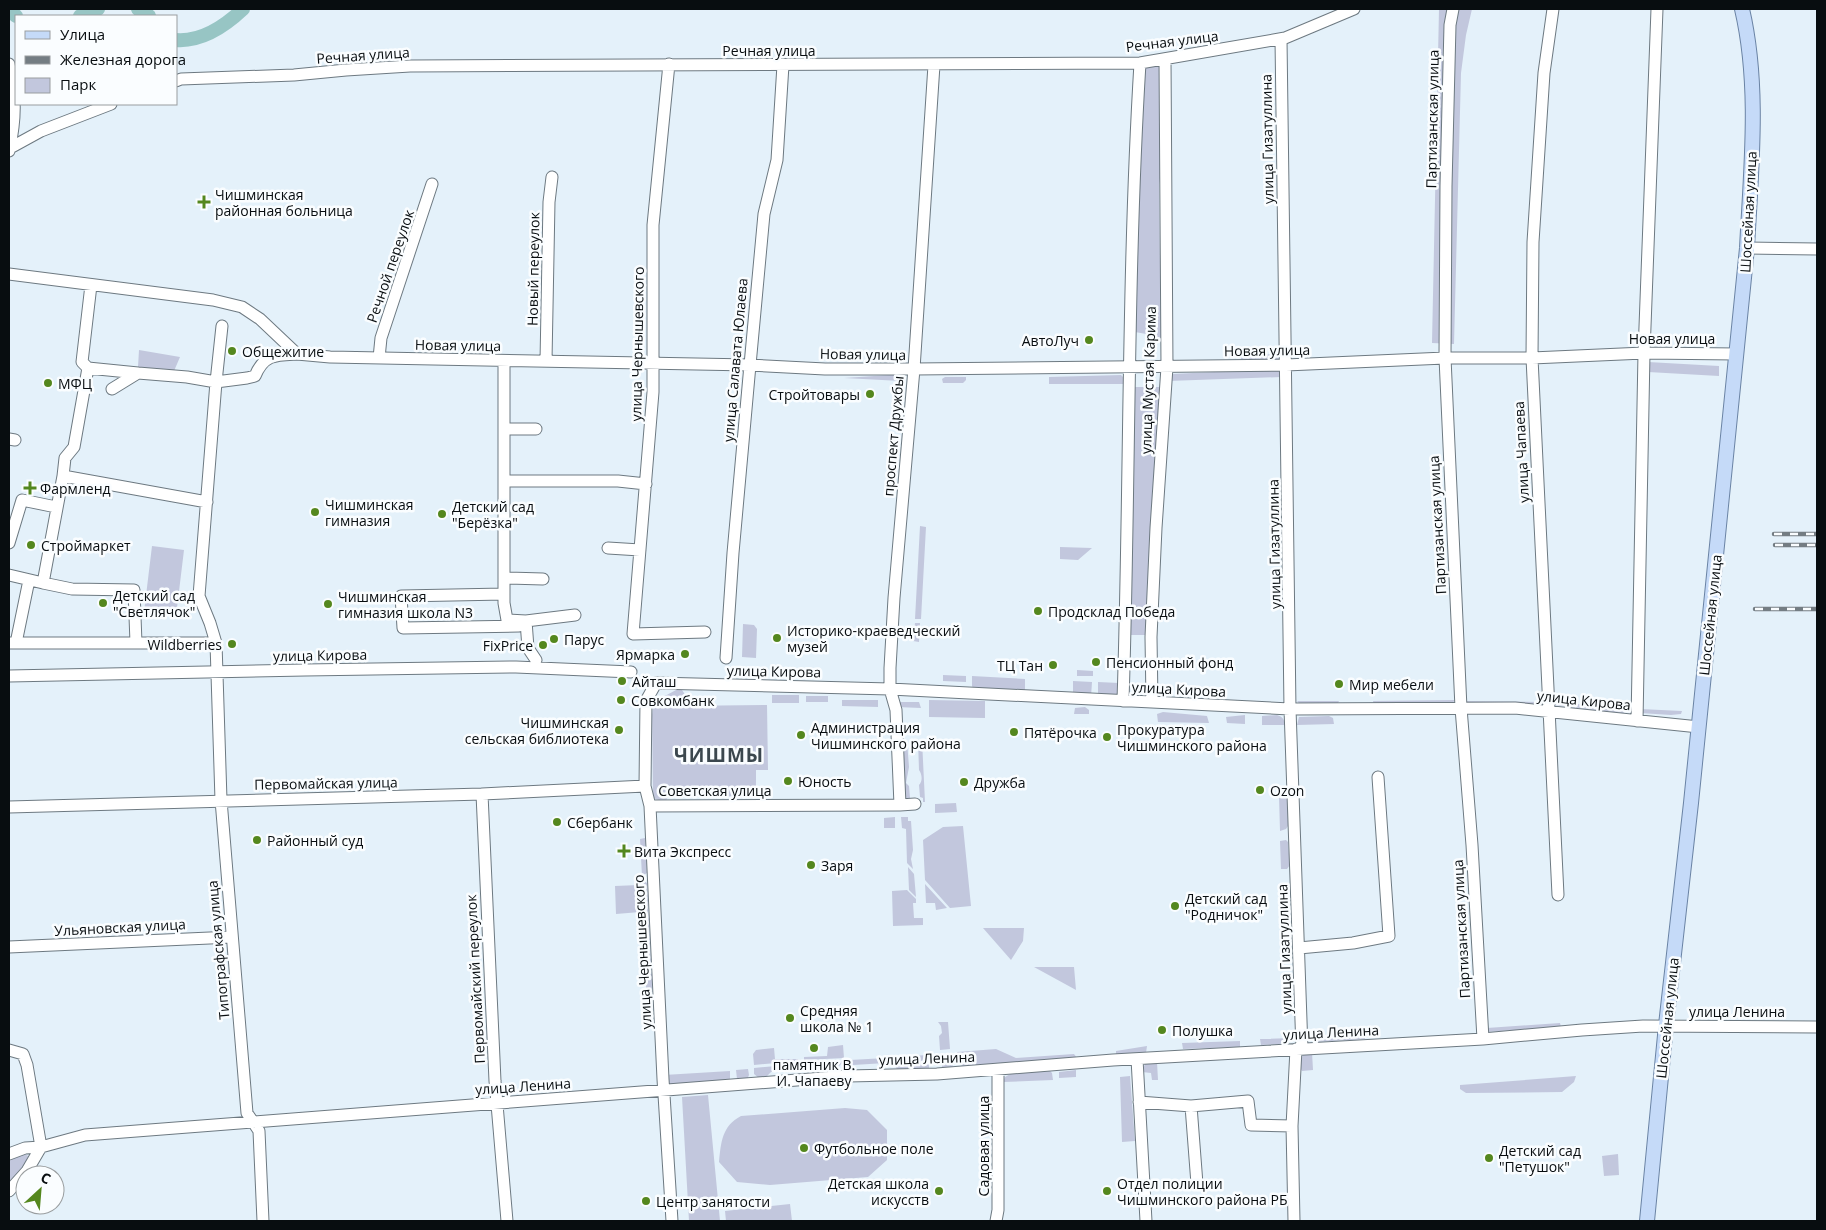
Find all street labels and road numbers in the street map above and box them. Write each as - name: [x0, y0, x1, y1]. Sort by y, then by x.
- street label: Речная улица: [1125, 26, 1219, 56]
- street label: Речная улица: [722, 41, 816, 60]
- street label: Речная улица: [316, 42, 410, 68]
- street label: Партизанская улица: [1421, 49, 1443, 189]
- street label: улица Гизатуллина: [1256, 74, 1278, 204]
- street label: Шоссейная улица: [1735, 151, 1761, 273]
- street label: Речной переулок: [362, 206, 418, 325]
- street label: Новый переулок: [523, 211, 544, 326]
- street label: улица Чернышевского: [626, 266, 648, 422]
- street label: улица Салавата Юлаева: [718, 277, 752, 443]
- street label: улица Мустая Карима: [1136, 306, 1160, 454]
- street label: Новая улица: [1629, 329, 1715, 348]
- street label: Новая улица: [415, 335, 501, 355]
- street label: Новая улица: [1224, 340, 1310, 360]
- street label: Новая улица: [820, 344, 906, 364]
- street label: проспект Дружбы: [878, 375, 908, 497]
- street label: улица Чапаева: [1509, 401, 1533, 503]
- street label: Партизанская улица: [1424, 455, 1450, 595]
- street label: улица Гизатуллина: [1263, 479, 1285, 609]
- street label: Шоссейная улица: [1694, 554, 1726, 676]
- street label: улица Кирова: [273, 645, 367, 665]
- street label: улица Кирова: [727, 661, 821, 681]
- street label: улица Кирова: [1131, 677, 1227, 701]
- street label: улица Кирова: [1536, 686, 1632, 714]
- street label: Первомайская улица: [254, 772, 398, 794]
- street label: Советская улица: [658, 781, 772, 800]
- street label: Партизанская улица: [1448, 859, 1474, 999]
- street label: улица Чернышевского: [628, 874, 656, 1030]
- street label: Типографская улица: [202, 880, 234, 1020]
- street label: улица Гизатуллина: [1272, 884, 1296, 1014]
- street label: Первомайский переулок: [461, 893, 489, 1064]
- street label: Ульяновская улица: [54, 914, 186, 940]
- street label: Шоссейная улица: [1651, 957, 1683, 1079]
- street label: улица Ленина: [1689, 1002, 1785, 1021]
- street label: улица Ленина: [1282, 1020, 1380, 1044]
- street label: улица Ленина: [879, 1047, 975, 1069]
- street label: улица Ленина: [474, 1073, 572, 1099]
- street label: Садовая улица: [974, 1096, 993, 1196]

